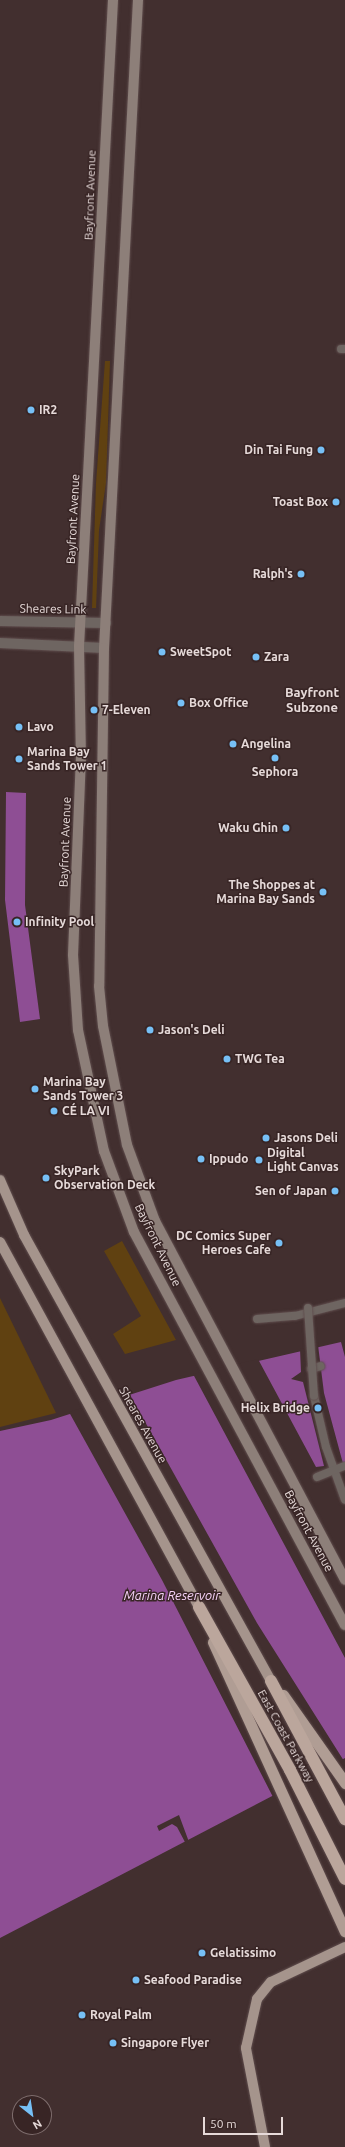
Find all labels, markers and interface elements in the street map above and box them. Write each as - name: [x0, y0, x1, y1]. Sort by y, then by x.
- street label: Bayfront Avenue: [81, 150, 99, 240]
- place label: IR2: [39, 403, 57, 417]
- marker: IR2: [26, 405, 36, 415]
- place label: Din Tai Fung: [244, 443, 313, 457]
- marker: Din Tai Fung: [316, 445, 326, 455]
- street label: Bayfront Avenue: [63, 473, 83, 565]
- place label: Toast Box: [273, 495, 328, 509]
- marker: Toast Box: [331, 497, 341, 507]
- place label: Ralph's: [253, 567, 293, 581]
- marker: Ralph's: [296, 569, 306, 579]
- street label: Sheares Link: [19, 601, 87, 617]
- place label: SweetSpot: [170, 645, 231, 659]
- marker: SweetSpot: [157, 647, 167, 657]
- place label: Zara: [264, 650, 289, 664]
- marker: Zara: [251, 652, 261, 662]
- district label: Bayfront Subzone: [285, 685, 339, 716]
- place label: Box Office: [189, 696, 249, 710]
- marker: Box Office: [176, 698, 186, 708]
- place label: 7-Eleven: [102, 703, 151, 717]
- marker: 7-Eleven: [89, 705, 99, 715]
- place label: Lavo: [27, 720, 54, 734]
- marker: Lavo: [14, 722, 24, 732]
- place label: Angelina: [241, 737, 291, 751]
- marker: Angelina: [228, 739, 238, 749]
- place label: Marina Bay Sands Tower 1: [27, 745, 107, 773]
- marker: Sephora: [270, 753, 280, 763]
- marker: Marina Bay Sands Tower 1: [14, 754, 24, 764]
- place label: Sephora: [252, 765, 298, 779]
- street label: Bayfront Avenue: [56, 797, 74, 887]
- place label: Waku Ghin: [218, 821, 278, 835]
- marker: Waku Ghin: [281, 823, 291, 833]
- place label: The Shoppes at Marina Bay Sands: [216, 878, 315, 906]
- marker: The Shoppes at Marina Bay Sands: [318, 887, 328, 897]
- place label: Infinity Pool: [25, 915, 94, 929]
- marker: Infinity Pool: [12, 917, 22, 927]
- place label: Jason's Deli: [158, 1023, 225, 1037]
- marker: Jason's Deli: [145, 1025, 155, 1035]
- place label: TWG Tea: [235, 1052, 285, 1066]
- marker: TWG Tea: [222, 1054, 232, 1064]
- place label: Marina Bay Sands Tower 3: [43, 1075, 123, 1103]
- marker: Marina Bay Sands Tower 3: [30, 1084, 40, 1094]
- place label: CÉ LA VI: [62, 1104, 110, 1118]
- marker: CÉ LA VI: [49, 1106, 59, 1116]
- place label: Jasons Deli: [274, 1131, 338, 1145]
- marker: Jasons Deli: [261, 1133, 271, 1143]
- place label: Digital Light Canvas: [267, 1146, 339, 1174]
- place label: Ippudo: [209, 1152, 248, 1166]
- marker: Ippudo: [196, 1154, 206, 1164]
- marker: Digital Light Canvas: [254, 1155, 264, 1165]
- place label: SkyPark Observation Deck: [54, 1164, 155, 1192]
- marker: SkyPark Observation Deck: [41, 1173, 51, 1183]
- place label: Sen of Japan: [255, 1184, 327, 1198]
- marker: Sen of Japan: [330, 1186, 340, 1196]
- street label: Bayfront Avenue: [132, 1201, 184, 1289]
- place label: DC Comics Super Heroes Cafe: [176, 1229, 271, 1257]
- marker: DC Comics Super Heroes Cafe: [274, 1238, 284, 1248]
- street label: Sheares Avenue: [116, 1384, 170, 1466]
- place label: Helix Bridge: [241, 1401, 310, 1415]
- marker: Helix Bridge: [313, 1403, 323, 1413]
- street label: Bayfront Avenue: [281, 1488, 337, 1574]
- water label: Marina Reservoir: [124, 1587, 220, 1603]
- street label: East Coast Parkway: [255, 1687, 317, 1785]
- place label: Gelatissimo: [210, 1946, 276, 1960]
- marker: Gelatissimo: [197, 1948, 207, 1958]
- place label: Seafood Paradise: [144, 1973, 242, 1987]
- marker: Seafood Paradise: [131, 1975, 141, 1985]
- place label: Royal Palm: [90, 2008, 152, 2022]
- marker: Royal Palm: [77, 2010, 87, 2020]
- place label: Singapore Flyer: [121, 2036, 209, 2050]
- marker: Singapore Flyer: [108, 2038, 118, 2048]
- north arrow: [12, 2095, 52, 2135]
- scale bar: [205, 2109, 285, 2135]
- text: N: [31, 2117, 44, 2132]
- text: 50 m: [210, 2117, 237, 2130]

